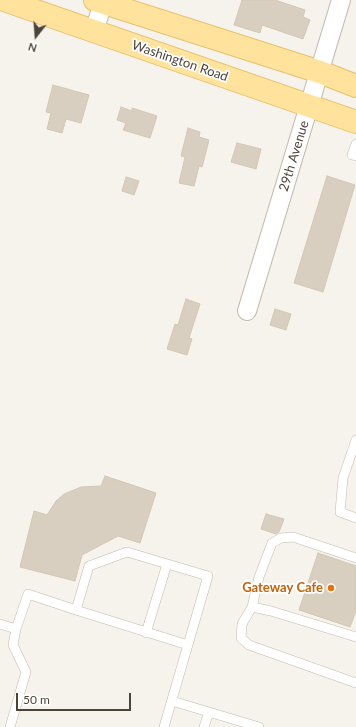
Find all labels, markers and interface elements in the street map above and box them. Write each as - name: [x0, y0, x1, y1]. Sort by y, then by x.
- north arrow: [16, 16, 56, 56]
- street label: Washington Road: [130, 37, 230, 85]
- text: N: [26, 40, 38, 55]
- street label: 29th Avenue: [276, 119, 312, 193]
- place label: Gateway Cafe: [242, 580, 323, 596]
- marker: Gateway Cafe: [326, 583, 336, 593]
- scale bar: [18, 685, 133, 711]
- text: 50 m: [23, 692, 50, 707]

